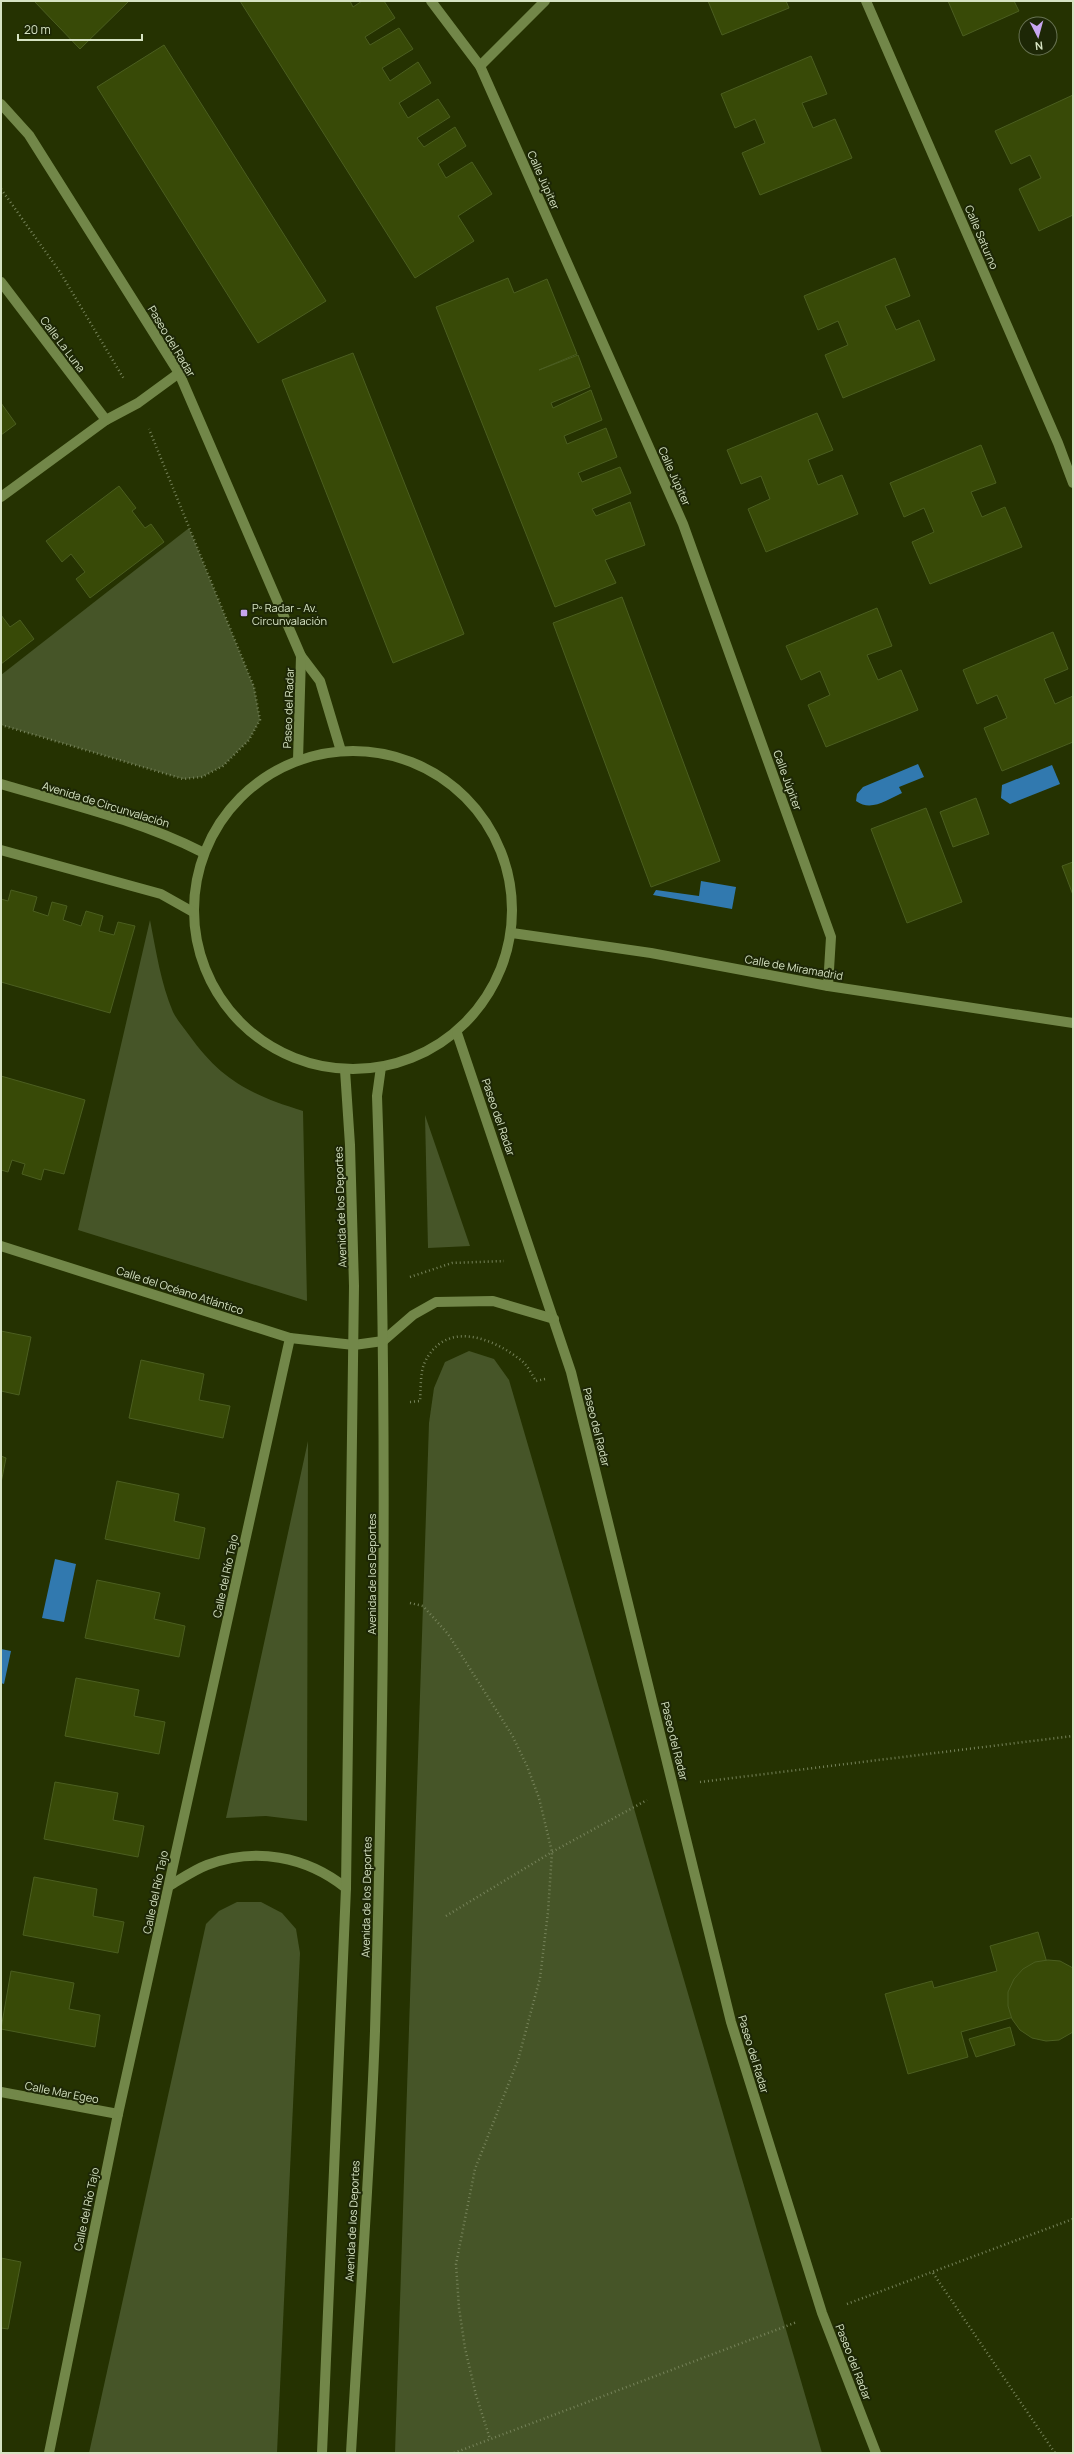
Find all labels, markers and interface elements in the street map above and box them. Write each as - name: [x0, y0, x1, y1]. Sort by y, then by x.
- scale bar: [18, 16, 142, 42]
- north arrow: [1018, 16, 1058, 56]
- text: 20 m: [24, 21, 51, 38]
- text: N: [1034, 39, 1044, 54]
- street label: Calle Júpiter: [524, 148, 564, 212]
- street label: Calle Saturno: [962, 203, 1002, 272]
- street label: Paseo del Radar: [145, 303, 199, 380]
- street label: Calle La Luna: [37, 313, 89, 375]
- street label: Calle Júpiter: [655, 444, 695, 508]
- place label: Pº Radar - Av. Circunvalación: [252, 600, 327, 628]
- marker: Pº Radar - Av. Circunvalación: [239, 608, 249, 618]
- street label: Paseo del Radar: [279, 667, 297, 749]
- street label: Calle Júpiter: [770, 748, 806, 812]
- street label: Avenida de Circunvalación: [41, 777, 171, 831]
- street label: Calle de Miramadrid: [744, 951, 844, 983]
- street label: Paseo del Radar: [479, 1076, 519, 1158]
- street label: Avenida de los Deportes: [330, 1146, 350, 1268]
- street label: Calle del Océano Atlántico: [114, 1262, 246, 1318]
- street label: Paseo del Radar: [580, 1386, 614, 1468]
- street label: Avenida de los Deportes: [364, 1513, 379, 1635]
- street label: Calle del Río Tajo: [209, 1532, 241, 1619]
- street label: Paseo del Radar: [658, 1700, 692, 1782]
- street label: Avenida de los Deportes: [357, 1836, 375, 1958]
- street label: Calle del Río Tajo: [139, 1848, 171, 1935]
- street label: Paseo del Radar: [735, 2013, 773, 2095]
- street label: Calle Mar Egeo: [24, 2077, 101, 2107]
- street label: Avenida de los Deportes: [341, 2160, 363, 2282]
- street label: Calle del Río Tajo: [70, 2165, 102, 2252]
- street label: Paseo del Radar: [833, 2322, 875, 2402]

